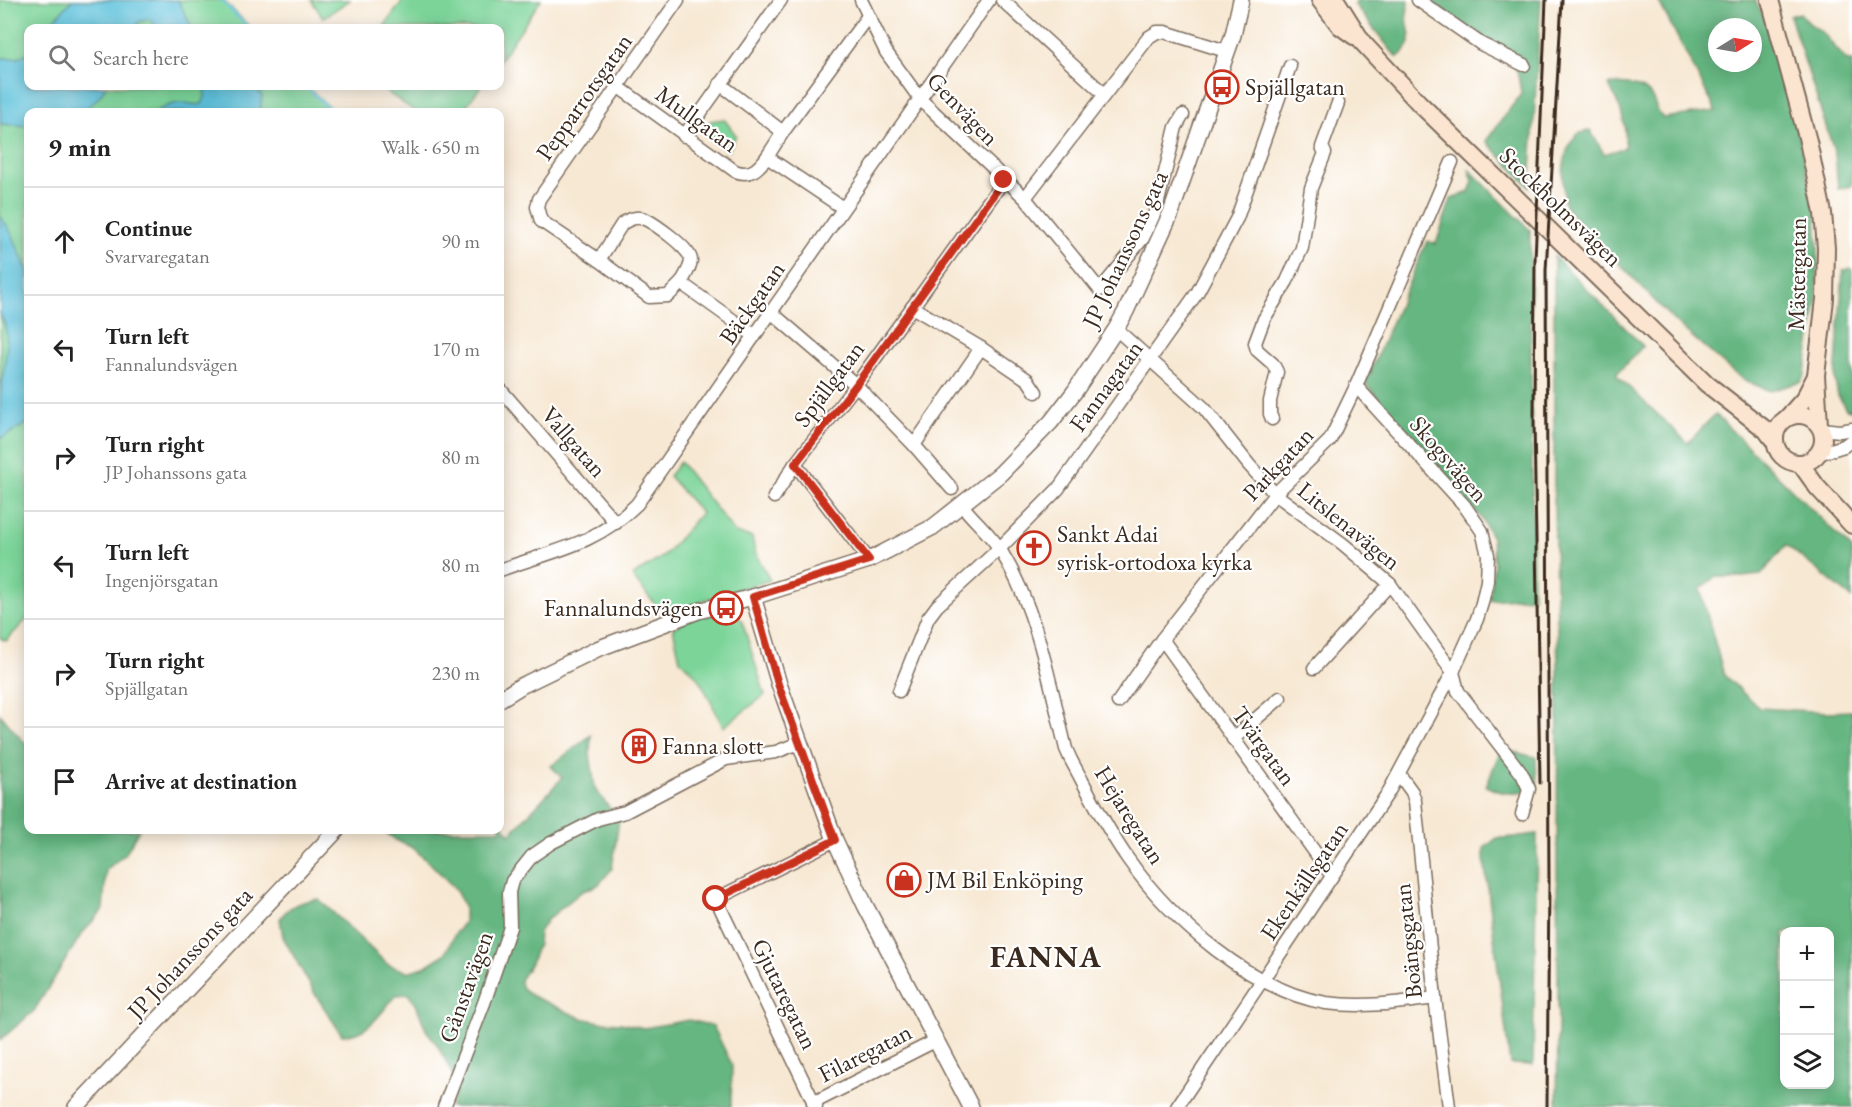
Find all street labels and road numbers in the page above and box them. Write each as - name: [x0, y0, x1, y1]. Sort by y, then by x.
- street label: Pepparrotsgatan: [528, 27, 639, 166]
- street label: Genvägen: [921, 65, 1006, 152]
- street label: Mullgatan: [650, 78, 745, 159]
- street label: Stockholmsvägen: [1493, 140, 1630, 274]
- street label: JP Johanssons gata: [1074, 165, 1175, 334]
- street label: Mästergatan: [1780, 217, 1813, 331]
- street label: Bäckgatan: [712, 255, 792, 350]
- street label: Spjällgatan: [786, 334, 871, 433]
- street label: Fannagatan: [1062, 334, 1149, 438]
- street label: Vallgatan: [535, 400, 614, 484]
- street label: Skogsvägen: [1403, 409, 1496, 509]
- street label: Parkgatan: [1235, 420, 1320, 507]
- street label: Litslenavägen: [1291, 474, 1408, 577]
- street label: Tvärgatan: [1225, 700, 1304, 792]
- street label: Hejaregatan: [1088, 759, 1173, 870]
- street label: Ekenkällsgatan: [1253, 815, 1355, 946]
- street label: JP Johanssons gata: [119, 880, 259, 1027]
- street label: Boängsgatan: [1386, 882, 1429, 1000]
- street label: Gånstavägen: [431, 927, 500, 1047]
- street label: Gjutaregatan: [745, 933, 826, 1055]
- street label: Filaregatan: [813, 1016, 917, 1089]

